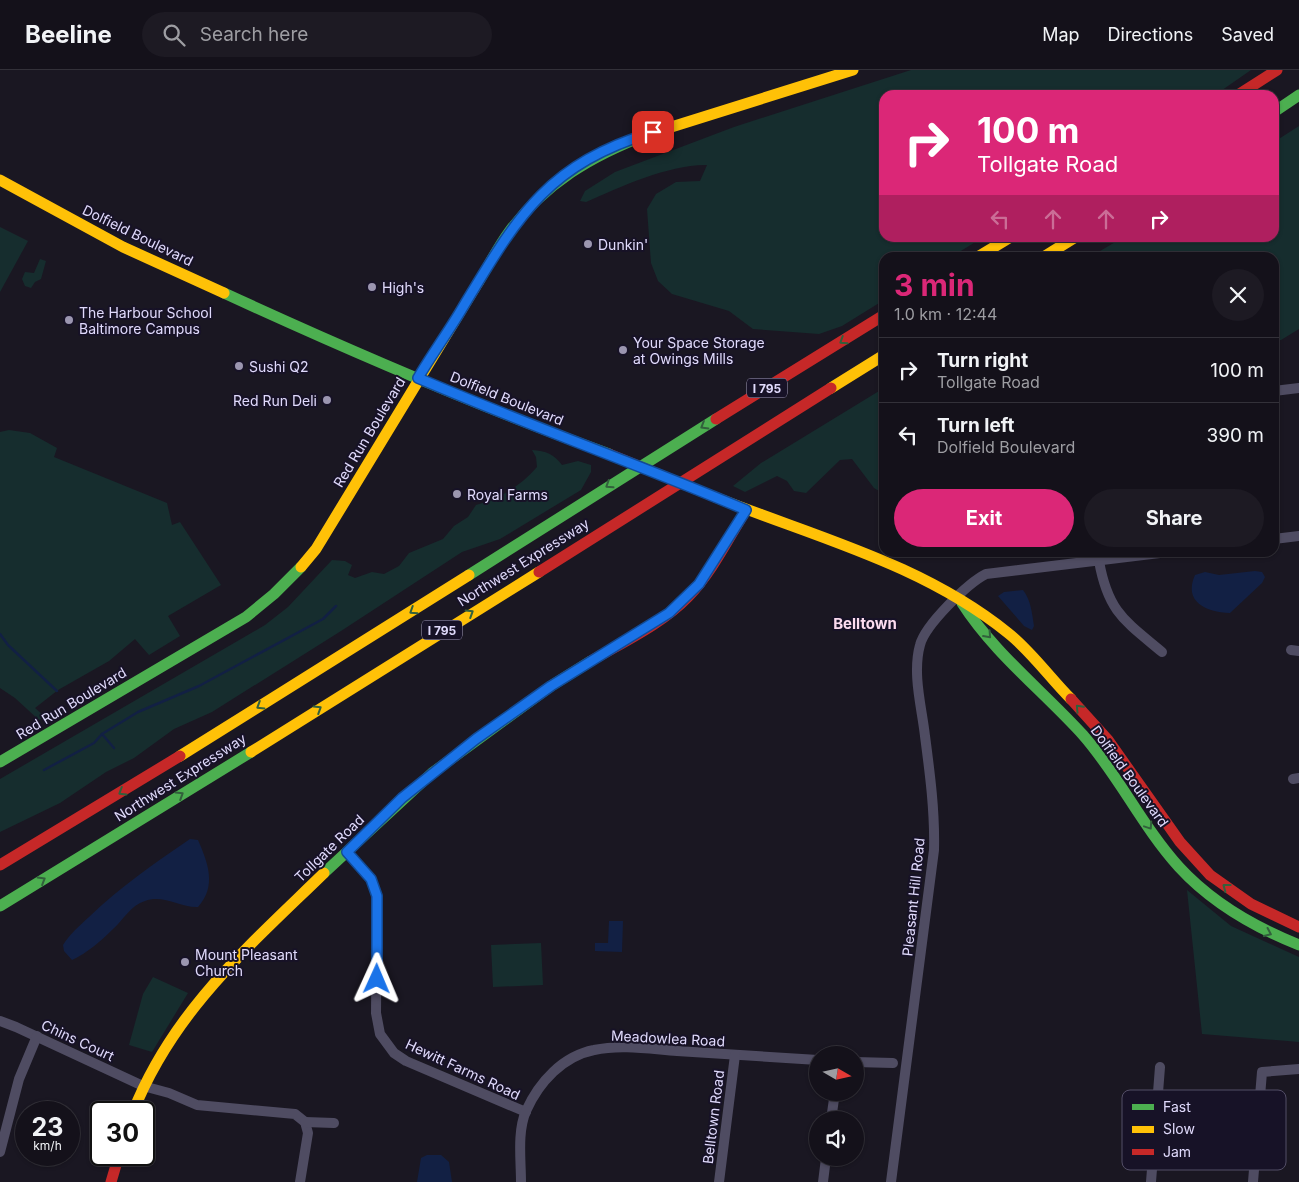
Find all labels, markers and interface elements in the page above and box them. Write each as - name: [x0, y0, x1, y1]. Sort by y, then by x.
- search box: [142, 12, 492, 57]
- text: Beeline: [25, 20, 112, 49]
- icon: search: [160, 21, 188, 49]
- text: Search here: [200, 23, 308, 46]
- text: Map: [1042, 24, 1080, 45]
- text: Directions: [1108, 24, 1193, 45]
- text: Saved: [1221, 24, 1274, 45]
- text: 100 m: [977, 109, 1080, 151]
- icon: right: [894, 110, 959, 175]
- pin: [632, 111, 674, 153]
- icon: arrive: [639, 118, 667, 146]
- text: Tollgate Road: [977, 151, 1118, 177]
- street label: Dolfield Boulevard: [80, 201, 196, 269]
- icon: left: [986, 205, 1014, 233]
- icon: ahead: [1039, 205, 1067, 233]
- icon: ahead: [1092, 205, 1120, 233]
- icon: right: [1145, 205, 1173, 233]
- place label: Dunkin': [598, 236, 648, 253]
- marker: Dunkin': [582, 238, 594, 250]
- text: 3 min: [894, 267, 975, 303]
- button: close: [1212, 269, 1264, 321]
- place label: High's: [382, 279, 424, 296]
- marker: High's: [366, 281, 378, 293]
- place label: The Harbour School Baltimore Campus: [79, 304, 212, 337]
- text: 1.0 km · 12:44: [894, 304, 997, 324]
- marker: The Harbour School Baltimore Campus: [63, 314, 75, 326]
- place label: Your Space Storage at Owings Mills: [633, 334, 765, 367]
- one-way arrow: [839, 335, 848, 345]
- marker: Your Space Storage at Owings Mills: [617, 344, 629, 356]
- text: Turn right: [937, 349, 1028, 372]
- icon: right: [894, 356, 922, 384]
- place label: Sushi Q2: [249, 358, 309, 375]
- text: 100 m: [1210, 359, 1264, 382]
- marker: Sushi Q2: [233, 360, 245, 372]
- street label: Dolfield Boulevard: [448, 367, 566, 429]
- text: Tollgate Road: [937, 372, 1040, 392]
- street label: Red Run Boulevard: [329, 374, 409, 490]
- road number: I 795: [747, 378, 787, 398]
- place label: Red Run Deli: [233, 392, 317, 409]
- marker: Red Run Deli: [321, 394, 333, 406]
- text: Turn left: [937, 414, 1015, 437]
- one-way arrow: [700, 420, 709, 430]
- icon: left: [894, 421, 922, 449]
- text: 390 m: [1207, 424, 1264, 447]
- text: Dolfield Boulevard: [937, 437, 1075, 457]
- one-way arrow: [605, 479, 614, 489]
- place label: Royal Farms: [467, 486, 548, 503]
- marker: Royal Farms: [451, 488, 463, 500]
- button: Exit: [894, 489, 1074, 547]
- button: Share: [1084, 489, 1264, 547]
- street label: Northwest Expressway: [454, 514, 592, 610]
- one-way arrow: [409, 604, 418, 614]
- one-way arrow: [464, 609, 473, 619]
- district label: Belltown: [833, 614, 897, 633]
- road number: I 795: [422, 620, 462, 640]
- one-way arrow: [982, 630, 991, 639]
- street label: Red Run Boulevard: [13, 663, 129, 743]
- one-way arrow: [257, 699, 266, 709]
- one-way arrow: [1076, 704, 1085, 713]
- one-way arrow: [312, 705, 321, 715]
- street label: Dolfield Boulevard: [1088, 722, 1172, 830]
- street label: Northwest Expressway: [111, 729, 249, 825]
- one-way arrow: [119, 785, 128, 795]
- one-way arrow: [175, 792, 184, 802]
- street label: Tollgate Road: [291, 811, 367, 885]
- one-way arrow: [1143, 820, 1152, 830]
- street label: Pleasant Hill Road: [898, 837, 928, 957]
- one-way arrow: [36, 877, 45, 887]
- one-way arrow: [1223, 885, 1232, 893]
- one-way arrow: [1263, 926, 1272, 936]
- place label: Mount Pleasant Church: [195, 946, 298, 979]
- position arrow: [350, 952, 402, 1004]
- marker: Mount Pleasant Church: [179, 956, 191, 968]
- street label: Chins Court: [39, 1016, 118, 1064]
- street label: Meadowlea Road: [611, 1027, 725, 1049]
- street label: Hewitt Farms Road: [403, 1035, 523, 1103]
- north arrow: [809, 1046, 864, 1101]
- map controls: [809, 1046, 864, 1166]
- street label: Belltown Road: [699, 1069, 727, 1165]
- legend: [1122, 1090, 1286, 1170]
- text: Fast: [1163, 1098, 1191, 1115]
- speed limit sign: 30: [90, 1101, 155, 1166]
- button: sound: [809, 1111, 864, 1166]
- text: 23: [32, 1112, 63, 1142]
- text: Slow: [1163, 1120, 1195, 1137]
- text: km/h: [33, 1138, 62, 1153]
- text: Jam: [1163, 1143, 1191, 1160]

